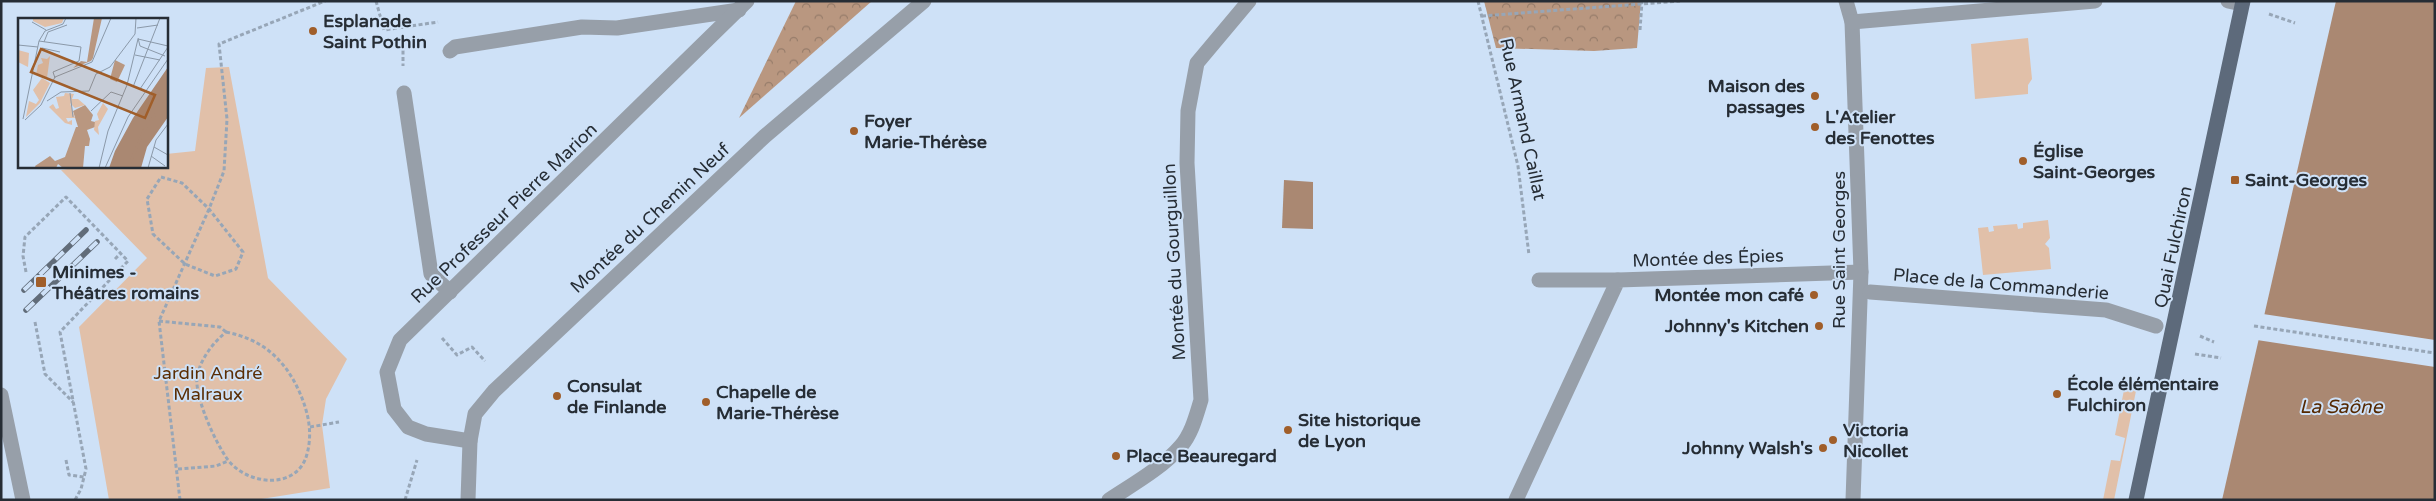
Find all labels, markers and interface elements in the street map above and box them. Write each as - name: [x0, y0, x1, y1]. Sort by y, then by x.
- place label: Esplanade Saint Pothin: [323, 10, 427, 53]
- inset map: [18, 18, 168, 168]
- marker: Esplanade Saint Pothin: [307, 25, 319, 37]
- street label: Rue Armand Caillat: [1495, 36, 1551, 202]
- place label: Maison des passages: [1708, 75, 1805, 118]
- marker: Maison des passages: [1809, 90, 1821, 102]
- place label: L'Atelier des Fenottes: [1825, 106, 1935, 149]
- place label: Foyer Marie-Thérèse: [864, 110, 987, 153]
- street label: Rue Professeur Pierre Marion: [406, 118, 602, 308]
- marker: L'Atelier des Fenottes: [1809, 121, 1821, 133]
- marker: Foyer Marie-Thérèse: [848, 125, 860, 137]
- street label: Montée du Chemin Neuf: [566, 138, 734, 298]
- place label: Église Saint-Georges: [2033, 140, 2156, 183]
- marker: Église Saint-Georges: [2017, 155, 2029, 167]
- street label: Montée du Gourguillon: [1158, 163, 1190, 361]
- place label: Saint-Georges: [2245, 169, 2368, 191]
- street label: Rue Saint Georges: [1828, 171, 1850, 329]
- marker: Saint-Georges: [2229, 174, 2241, 186]
- street label: Quai Fulchiron: [2149, 184, 2197, 310]
- street label: Montée des Épies: [1632, 244, 1784, 272]
- place label: Minimes - Théâtres romains: [51, 261, 200, 304]
- street label: Place de la Commanderie: [1892, 264, 2110, 304]
- marker: Minimes - Théâtres romains: [34, 275, 48, 289]
- place label: Montée mon café: [1654, 284, 1804, 306]
- marker: Montée mon café: [1808, 289, 1820, 301]
- place label: Johnny's Kitchen: [1664, 315, 1809, 337]
- marker: Johnny's Kitchen: [1813, 320, 1825, 332]
- park label: Jardin André Malraux: [153, 362, 263, 405]
- place label: École élémentaire Fulchiron: [2067, 373, 2219, 416]
- place label: Consulat de Finlande: [567, 375, 667, 418]
- place label: Chapelle de Marie-Thérèse: [716, 381, 839, 424]
- marker: École élémentaire Fulchiron: [2051, 388, 2063, 400]
- marker: Consulat de Finlande: [551, 390, 563, 402]
- marker: Chapelle de Marie-Thérèse: [700, 396, 712, 408]
- water label: La Saône: [2300, 396, 2384, 418]
- place label: Site historique de Lyon: [1298, 409, 1421, 452]
- place label: Victoria Nicollet: [1843, 419, 1909, 462]
- marker: Site historique de Lyon: [1282, 424, 1294, 436]
- marker: Victoria Nicollet: [1827, 434, 1839, 446]
- place label: Johnny Walsh's: [1681, 437, 1813, 459]
- marker: Johnny Walsh's: [1817, 442, 1829, 454]
- place label: Place Beauregard: [1126, 445, 1277, 467]
- marker: Place Beauregard: [1110, 450, 1122, 462]

